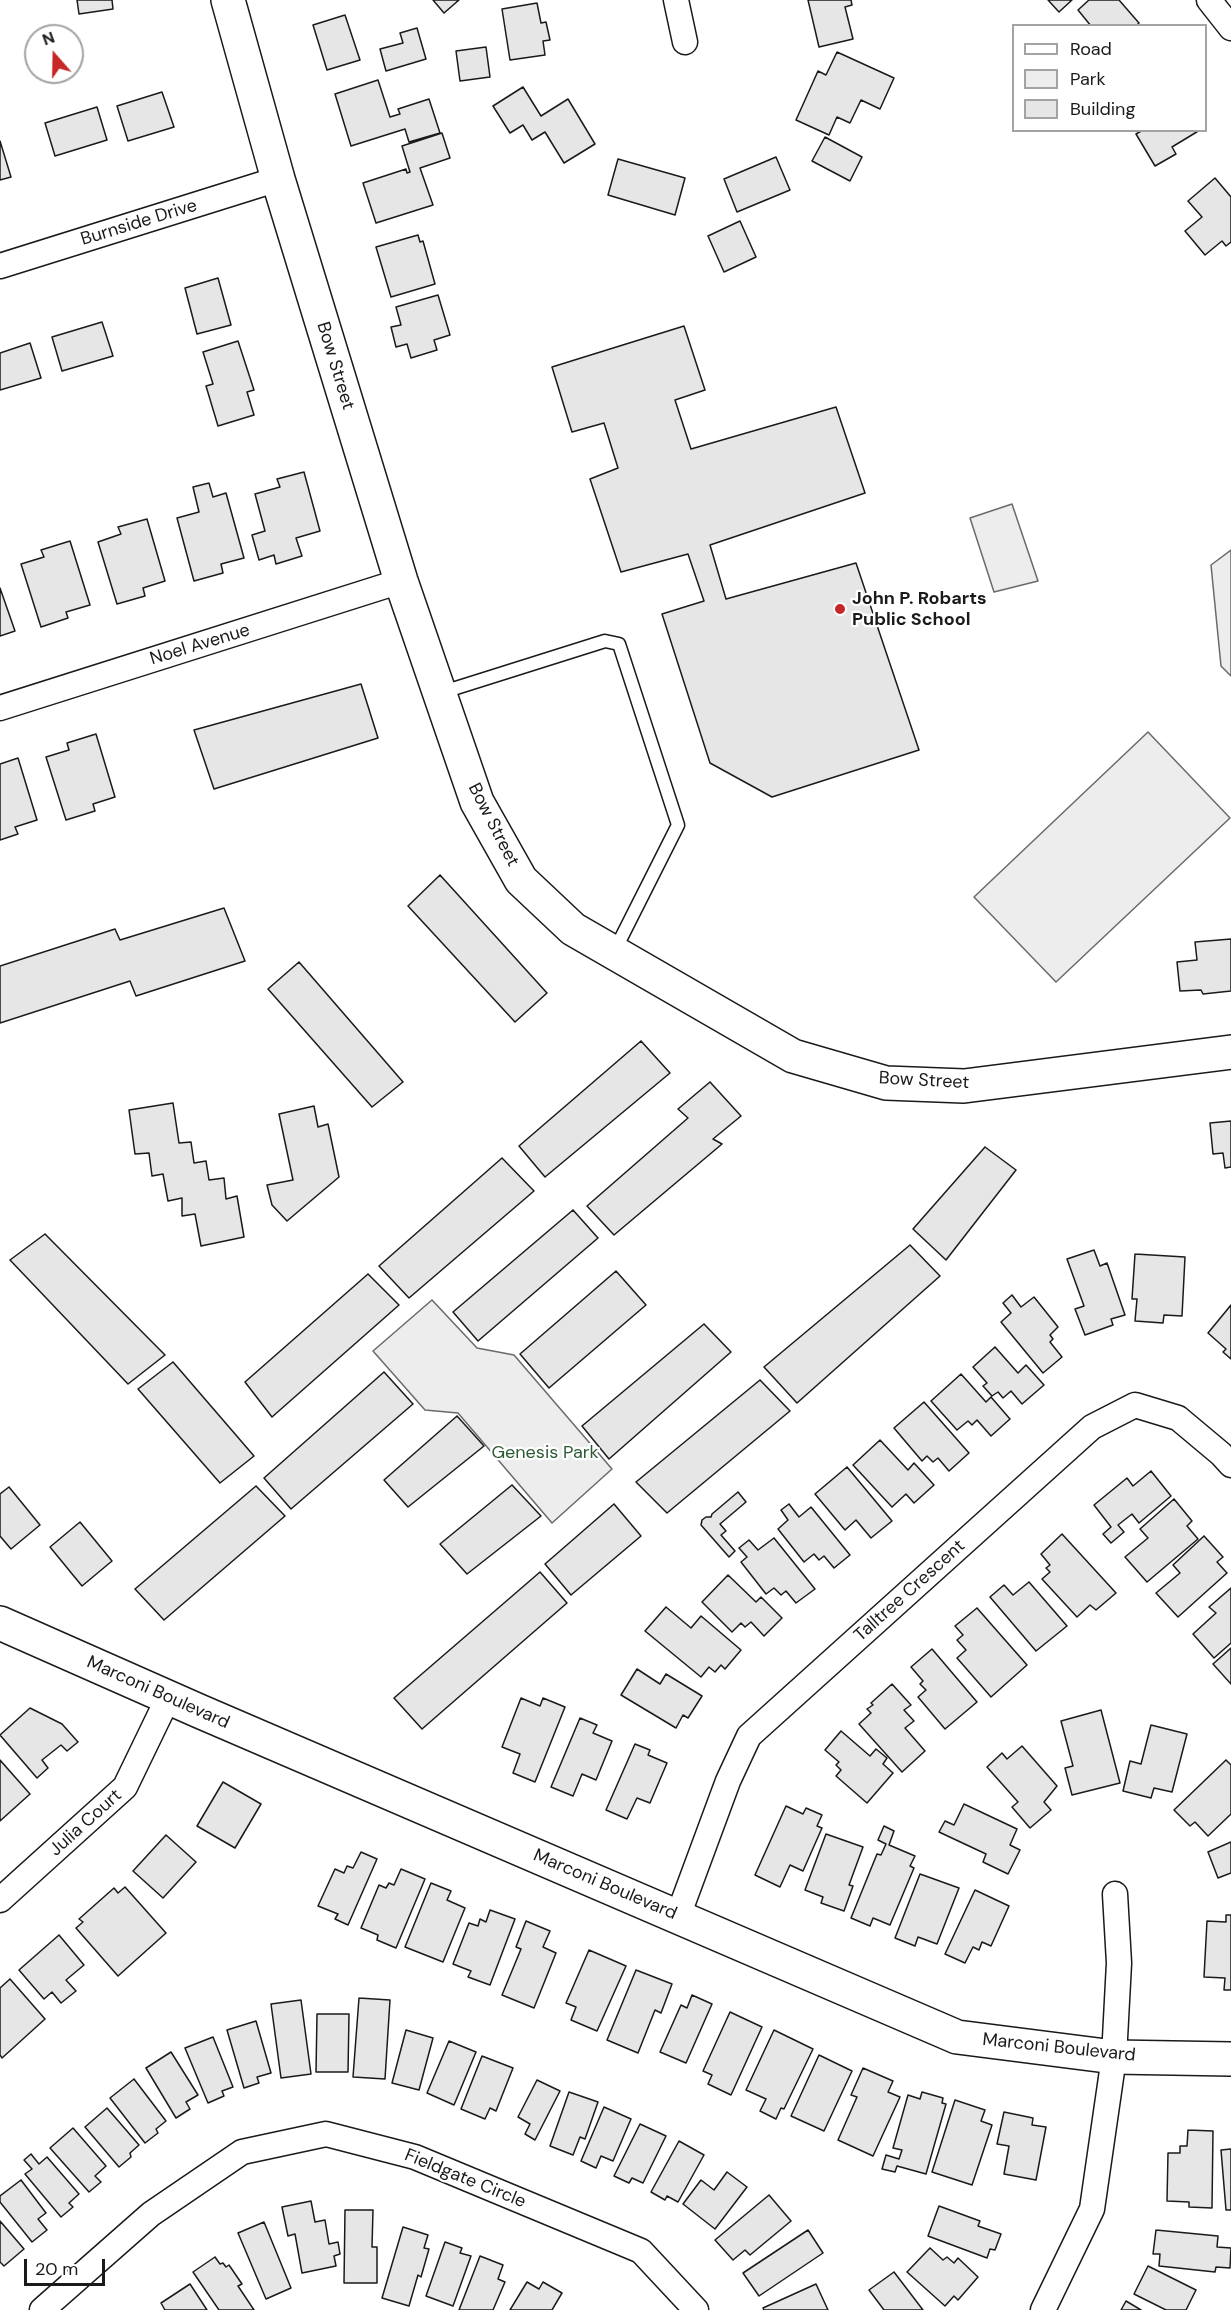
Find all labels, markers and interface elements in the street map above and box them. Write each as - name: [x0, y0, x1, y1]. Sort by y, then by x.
- north arrow: [24, 24, 84, 84]
- legend: [1012, 24, 1207, 132]
- text: N: [39, 27, 57, 50]
- text: Road: [1070, 37, 1112, 61]
- text: Park: [1070, 67, 1106, 91]
- text: Building: [1070, 97, 1135, 121]
- street label: Burnside Drive: [78, 195, 200, 251]
- street label: Bow Street: [311, 319, 359, 413]
- place label: John P. Robarts Public School: [852, 588, 987, 630]
- marker: John P. Robarts Public School: [833, 602, 847, 616]
- street label: Noel Avenue: [147, 620, 253, 670]
- street label: Bow Street: [463, 780, 523, 870]
- street label: Bow Street: [878, 1068, 970, 1094]
- park label: Genesis Park: [491, 1442, 599, 1464]
- street label: Talltree Crescent: [850, 1536, 970, 1646]
- street label: Marconi Boulevard: [83, 1652, 233, 1734]
- street label: Julia Court: [45, 1785, 127, 1861]
- street label: Marconi Boulevard: [530, 1845, 680, 1925]
- street label: Marconi Boulevard: [981, 2029, 1137, 2067]
- street label: Fieldgate Circle: [401, 2145, 529, 2213]
- scale bar: [27, 2247, 108, 2285]
- text: 20 m: [35, 2257, 78, 2281]

